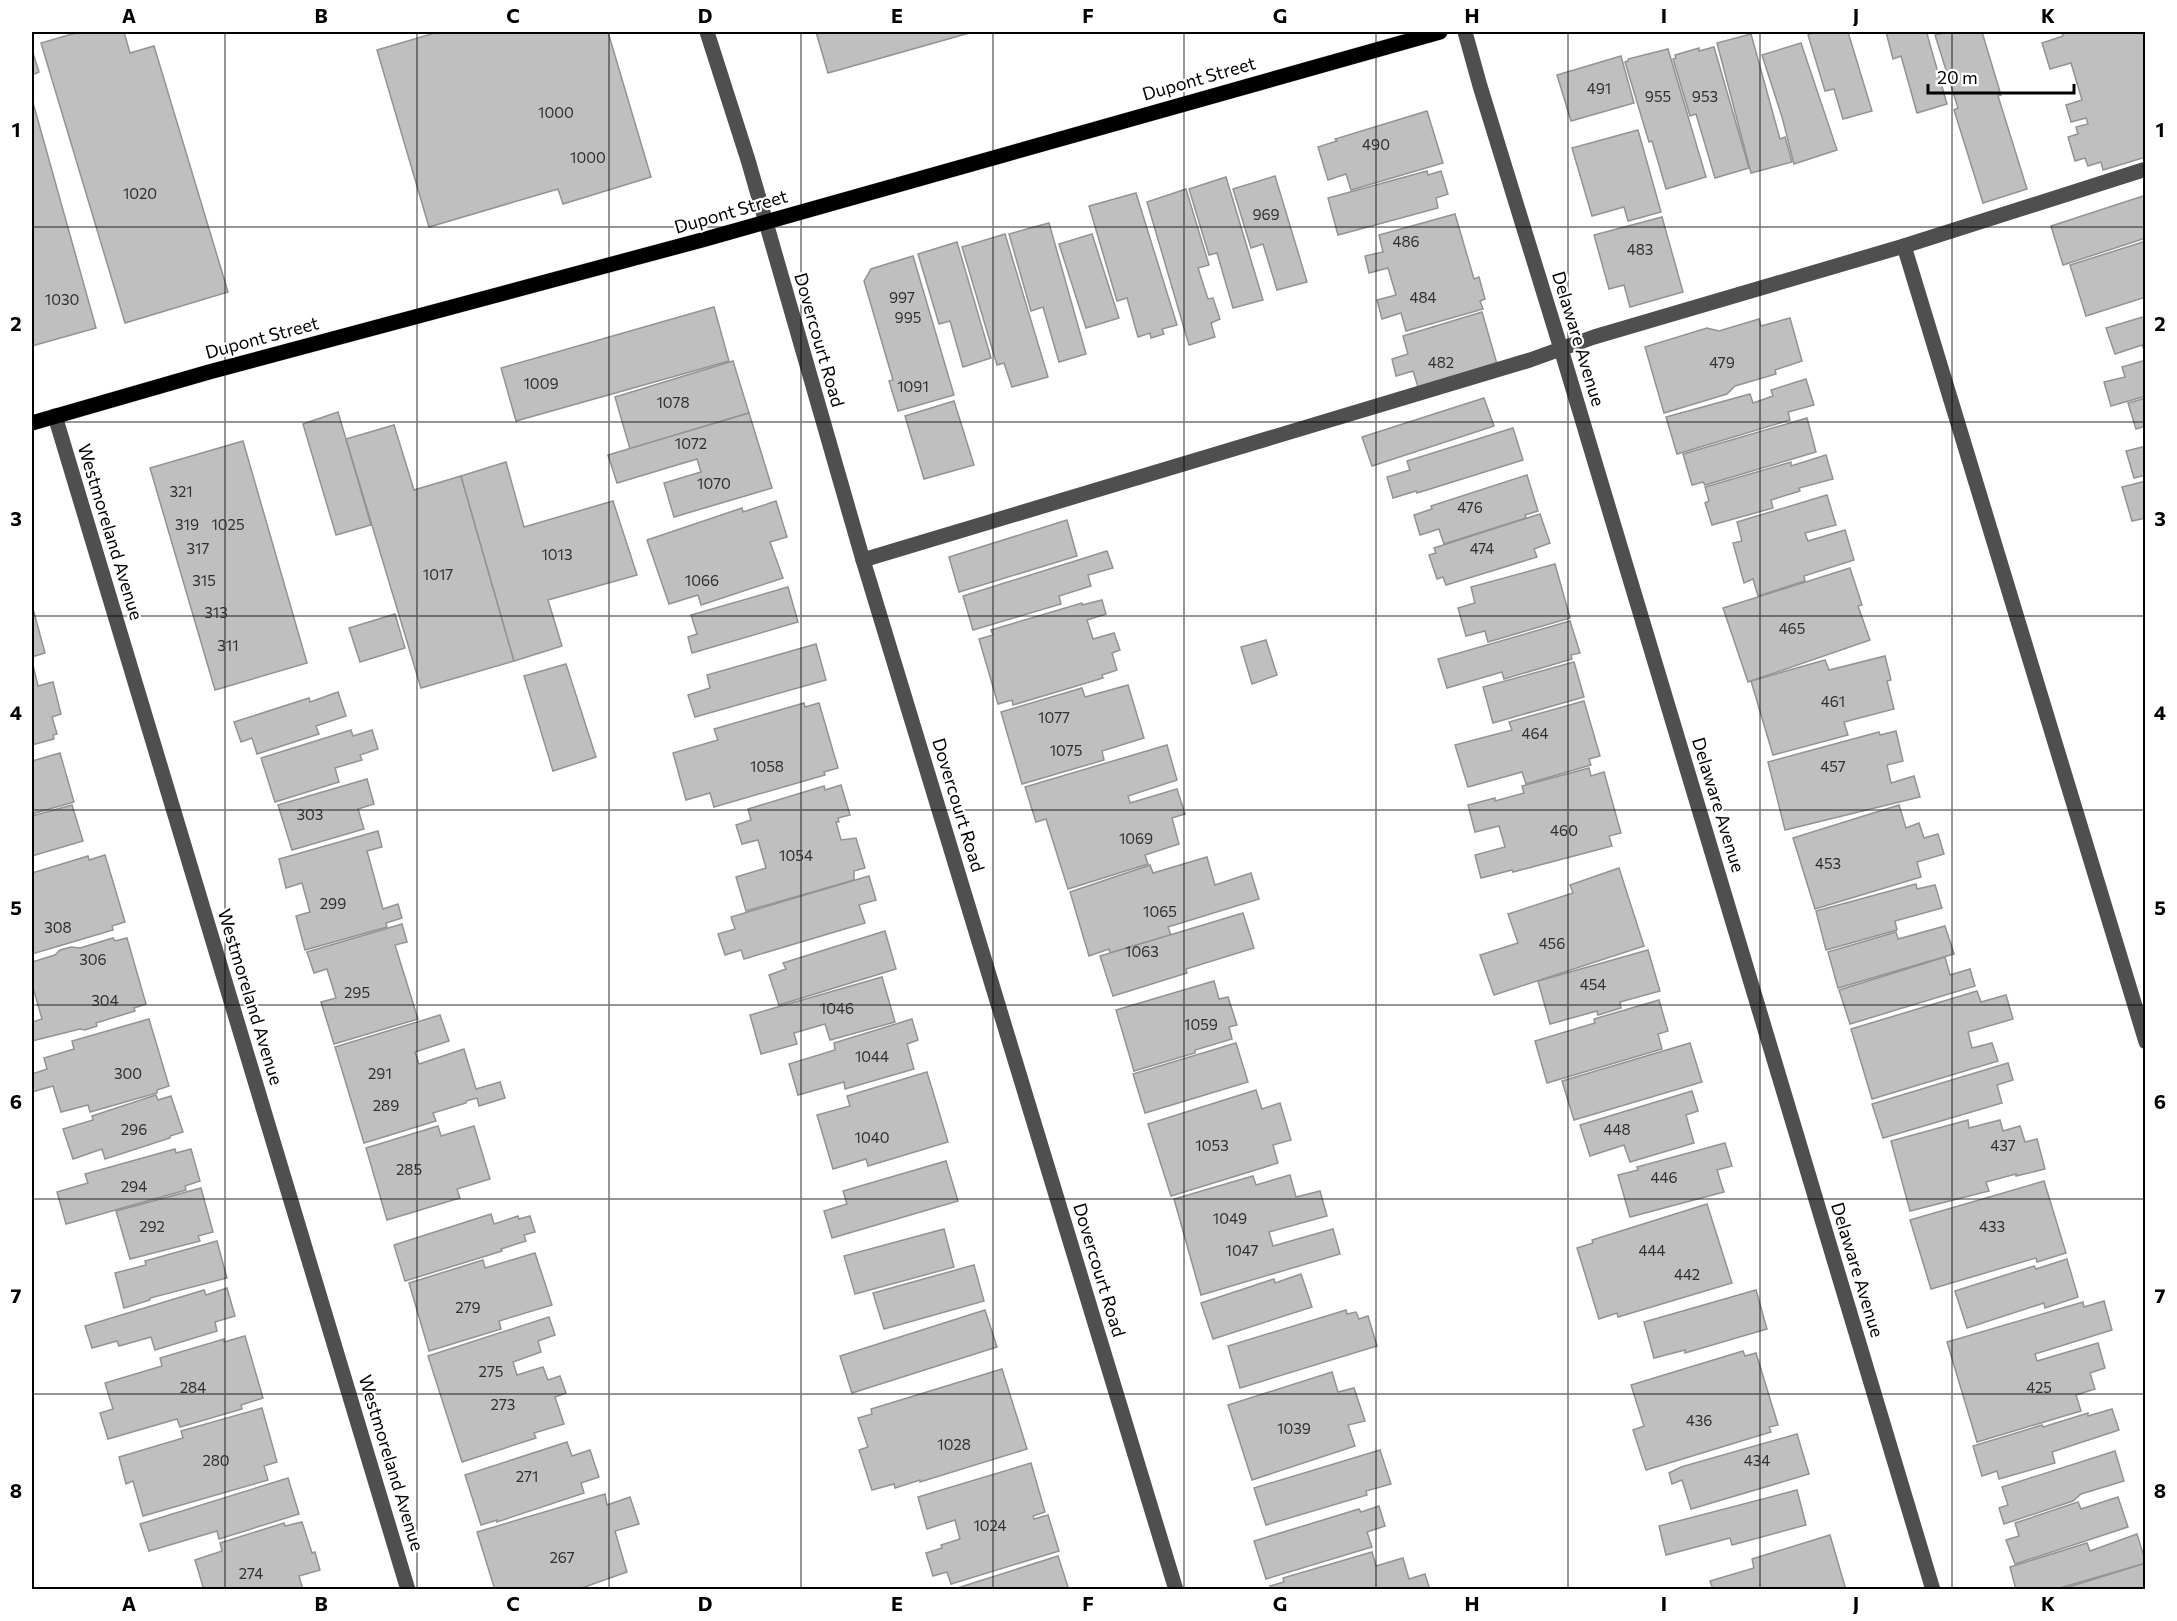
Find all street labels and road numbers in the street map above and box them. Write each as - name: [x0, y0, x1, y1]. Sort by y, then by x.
- street label: Dupont Street: [1140, 51, 1258, 105]
- street label: Dupont Street: [672, 184, 790, 238]
- street label: Delaware Avenue: [1548, 269, 1610, 409]
- street label: Dovercourt Road: [790, 270, 850, 409]
- street label: Dupont Street: [203, 311, 321, 363]
- street label: Westmoreland Avenue: [74, 441, 148, 622]
- street label: Dovercourt Road: [928, 735, 990, 874]
- street label: Delaware Avenue: [1688, 735, 1750, 875]
- street label: Westmoreland Avenue: [214, 906, 288, 1087]
- street label: Dovercourt Road: [1069, 1200, 1131, 1339]
- street label: Delaware Avenue: [1827, 1200, 1889, 1340]
- street label: Westmoreland Avenue: [355, 1372, 429, 1553]

